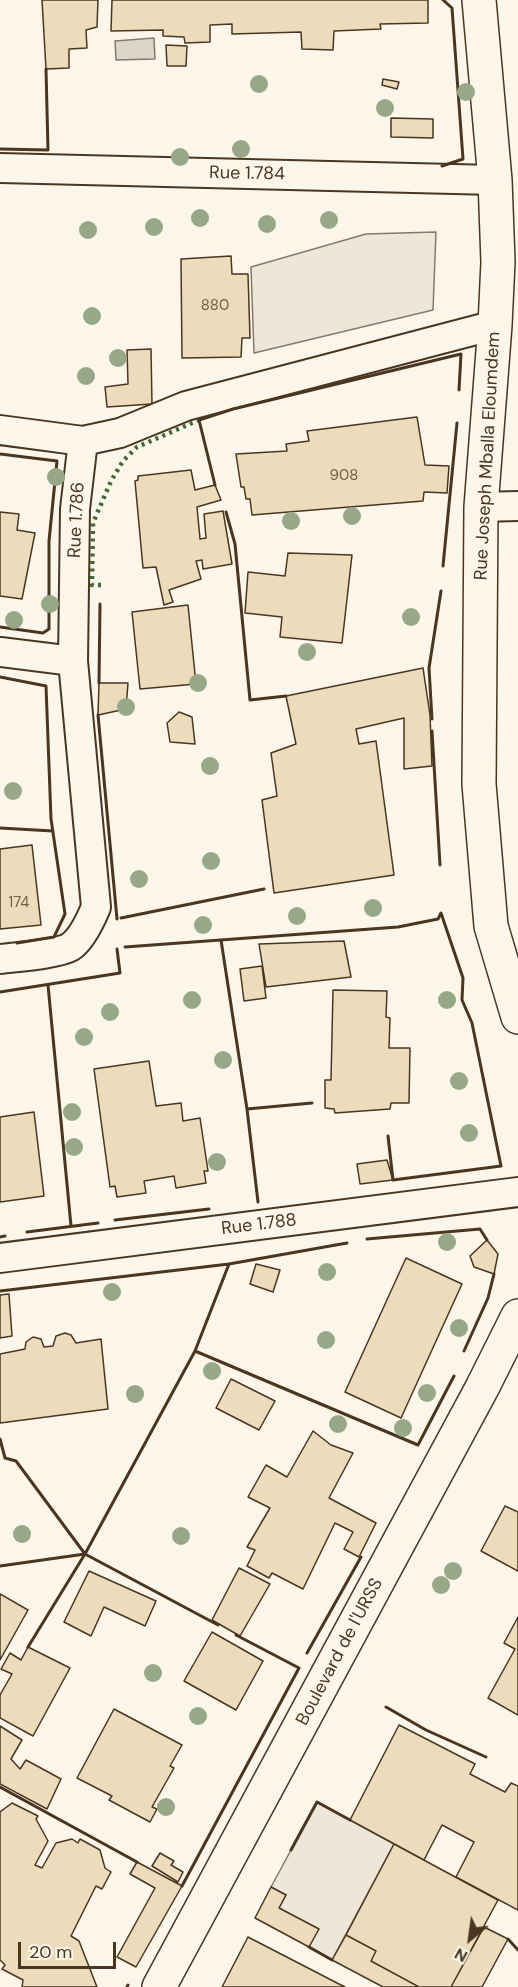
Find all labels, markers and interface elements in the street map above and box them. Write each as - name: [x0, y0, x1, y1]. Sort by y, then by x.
- street label: Rue 1.784: [209, 163, 285, 185]
- house number: 880: [201, 297, 229, 315]
- street label: Rue Joseph Mballa Eloumdem: [471, 331, 505, 581]
- house number: 908: [330, 467, 358, 485]
- street label: Rue 1.786: [64, 481, 90, 559]
- house number: 174: [9, 894, 29, 912]
- street label: Rue 1.788: [220, 1210, 298, 1240]
- street label: Boulevard de l'URSS: [292, 1575, 388, 1729]
- north arrow: [440, 1909, 500, 1969]
- scale bar: [21, 1930, 118, 1968]
- text: 20 m: [29, 1940, 72, 1964]
- text: N: [451, 1943, 471, 1967]

